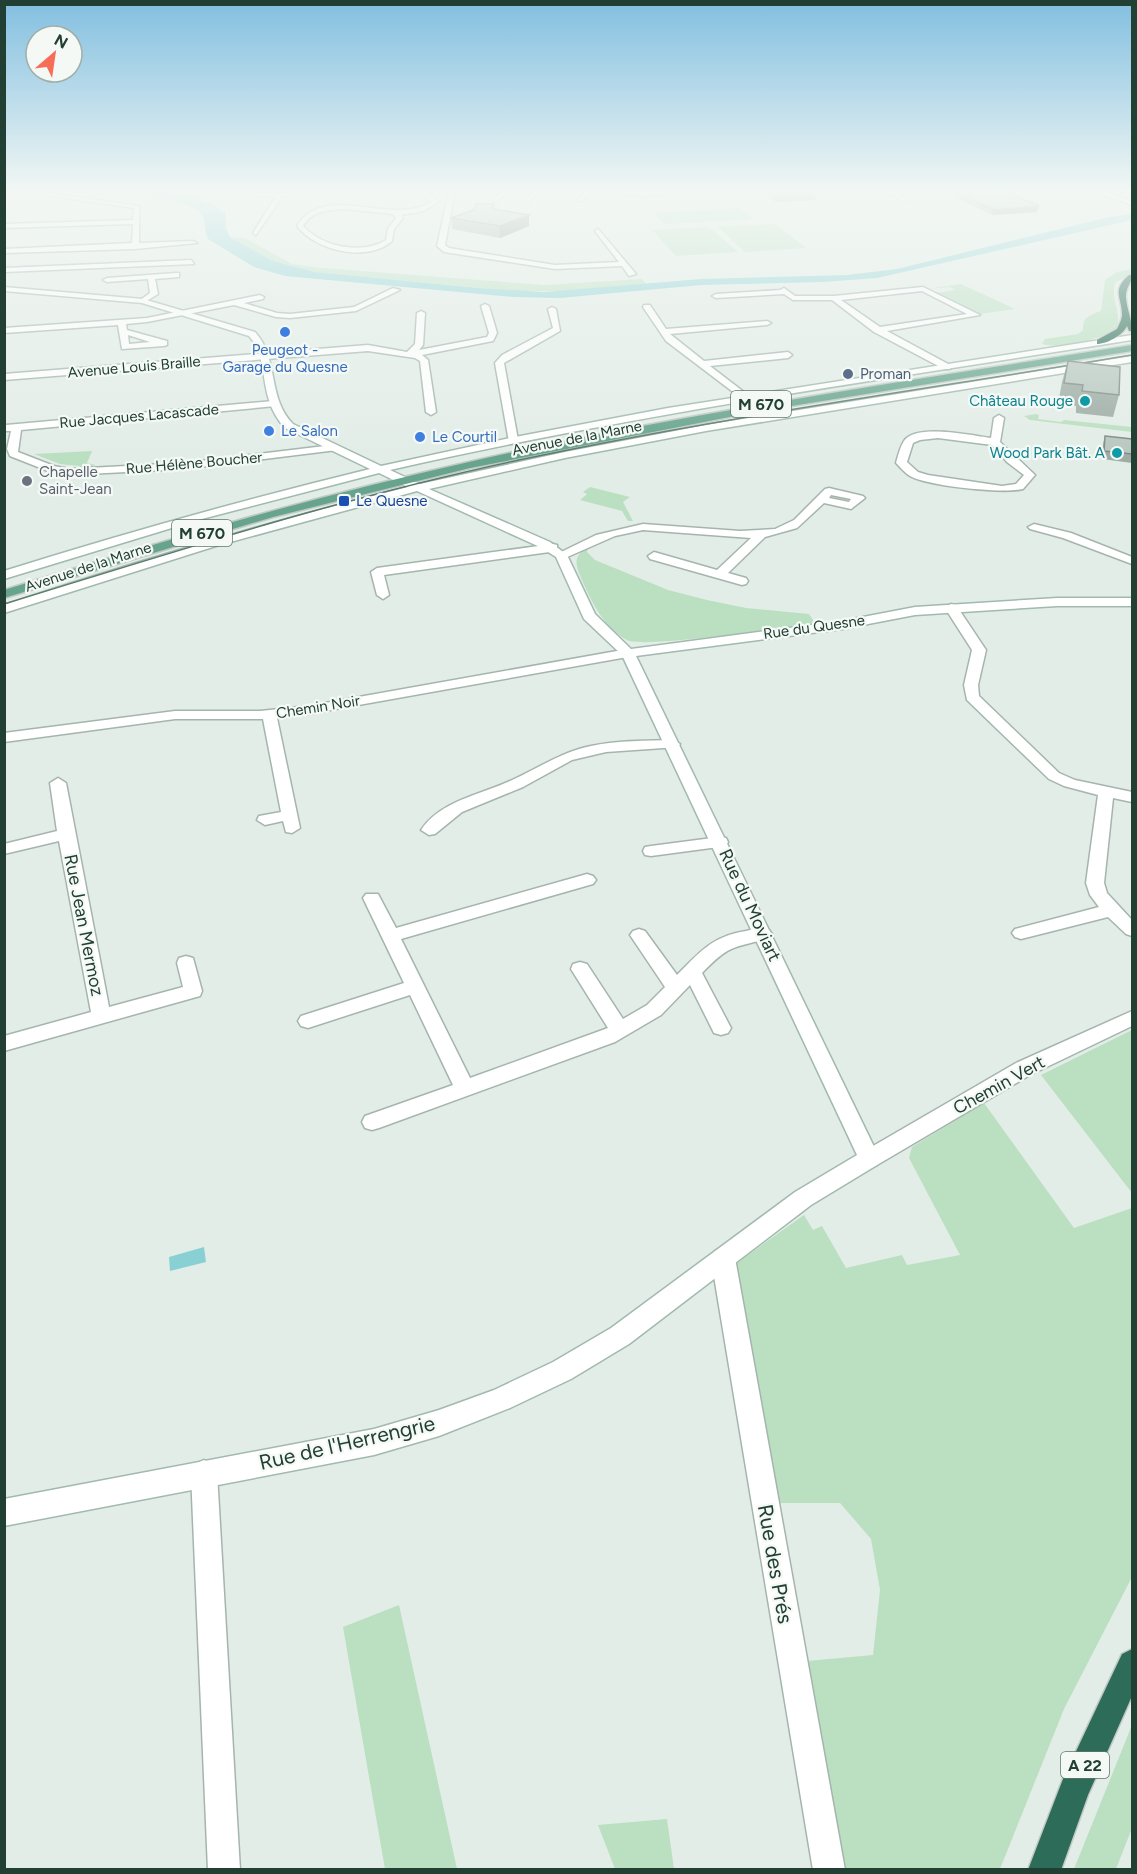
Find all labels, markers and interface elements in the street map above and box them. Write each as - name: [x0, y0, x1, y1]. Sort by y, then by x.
- north arrow: [24, 24, 84, 84]
- text: N: [51, 30, 71, 53]
- marker: Peugeot - Garage du Quesne: [278, 325, 292, 339]
- place label: Peugeot - Garage du Quesne: [222, 341, 348, 376]
- street label: Avenue Louis Braille: [67, 352, 201, 382]
- place label: Proman: [860, 365, 911, 383]
- marker: Proman: [841, 367, 855, 381]
- road number: M 670: [731, 391, 791, 417]
- place label: Château Rouge: [969, 392, 1073, 410]
- marker: Château Rouge: [1078, 394, 1092, 408]
- street label: Rue Jacques Lacascade: [59, 400, 219, 432]
- street label: Avenue de la Marne: [511, 417, 643, 459]
- place label: Le Salon: [281, 422, 338, 440]
- marker: Le Salon: [262, 424, 276, 438]
- place label: Le Courtil: [432, 428, 497, 446]
- marker: Le Courtil: [413, 430, 427, 444]
- place label: Wood Park Bât. A: [990, 444, 1105, 462]
- marker: Wood Park Bât. A: [1110, 446, 1124, 460]
- street label: Rue Hélène Boucher: [125, 448, 263, 478]
- place label: Chapelle Saint-Jean: [39, 463, 112, 498]
- marker: Chapelle Saint-Jean: [20, 474, 34, 488]
- place label: Le Quesne: [356, 492, 428, 510]
- marker: Le Quesne: [337, 494, 351, 508]
- road number: M 670: [172, 520, 232, 546]
- street label: Avenue de la Marne: [23, 538, 153, 596]
- street label: Rue du Quesne: [762, 611, 866, 643]
- street label: Chemin Noir: [275, 691, 361, 723]
- street label: Rue du Moviart: [714, 845, 786, 965]
- street label: Rue Jean Mermoz: [59, 852, 109, 998]
- street label: Chemin Vert: [949, 1051, 1049, 1119]
- street label: Rue de l'Herrengrie: [257, 1410, 437, 1475]
- street label: Rue des Prés: [753, 1502, 798, 1626]
- road number: A 22: [1061, 1752, 1109, 1778]

